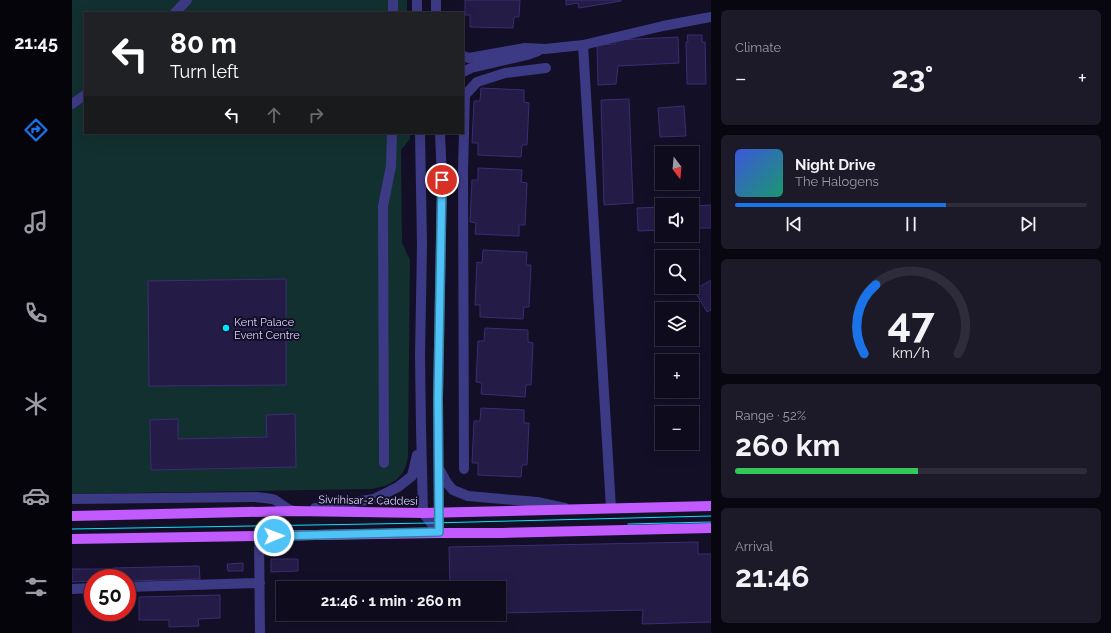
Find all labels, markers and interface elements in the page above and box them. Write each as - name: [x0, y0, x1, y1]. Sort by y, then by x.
- text: 80 m: [170, 27, 237, 60]
- icon: left: [104, 28, 156, 80]
- text: 21:45: [14, 32, 58, 53]
- text: Climate: [735, 40, 781, 55]
- text: 23°: [891, 60, 933, 95]
- text: Turn left: [170, 61, 239, 82]
- text: −: [735, 65, 747, 91]
- text: +: [1078, 65, 1087, 91]
- icon: left: [221, 104, 243, 126]
- icon: ahead: [263, 104, 285, 126]
- icon: right: [305, 104, 327, 126]
- icon: directions: [22, 116, 50, 144]
- north arrow: [655, 146, 699, 190]
- map controls: [655, 146, 699, 450]
- text: Night Drive: [795, 156, 875, 174]
- pin: [425, 163, 459, 197]
- icon: arrive: [431, 169, 453, 191]
- text: The Halogens: [795, 174, 879, 189]
- button: sound: [655, 198, 699, 242]
- icon: music: [22, 208, 50, 236]
- icon: previous: [783, 213, 805, 235]
- icon: pause: [900, 213, 922, 235]
- icon: next: [1017, 213, 1039, 235]
- button: search: [655, 250, 699, 294]
- text: 47: [887, 298, 935, 347]
- icon: phone: [22, 299, 50, 327]
- button: layers: [655, 302, 699, 346]
- place label: Kent Palace Event Centre: [234, 316, 300, 342]
- marker: Kent Palace Event Centre: [221, 323, 231, 333]
- text: km/h: [892, 345, 930, 361]
- button: +: [655, 354, 699, 398]
- icon: climate: [22, 390, 50, 418]
- button: −: [655, 406, 699, 450]
- text: Range · 52%: [735, 408, 806, 423]
- text: 260 km: [735, 428, 840, 463]
- icon: car: [22, 482, 50, 510]
- street label: Sivrihisar-2 Caddesi: [318, 493, 418, 508]
- position arrow: [253, 515, 295, 557]
- text: Arrival: [735, 539, 773, 554]
- text: 21:46: [735, 559, 810, 594]
- speed limit sign: 50: [84, 569, 136, 621]
- icon: filters: [22, 573, 50, 601]
- text: 21:46 · 1 min · 260 m: [321, 592, 461, 610]

